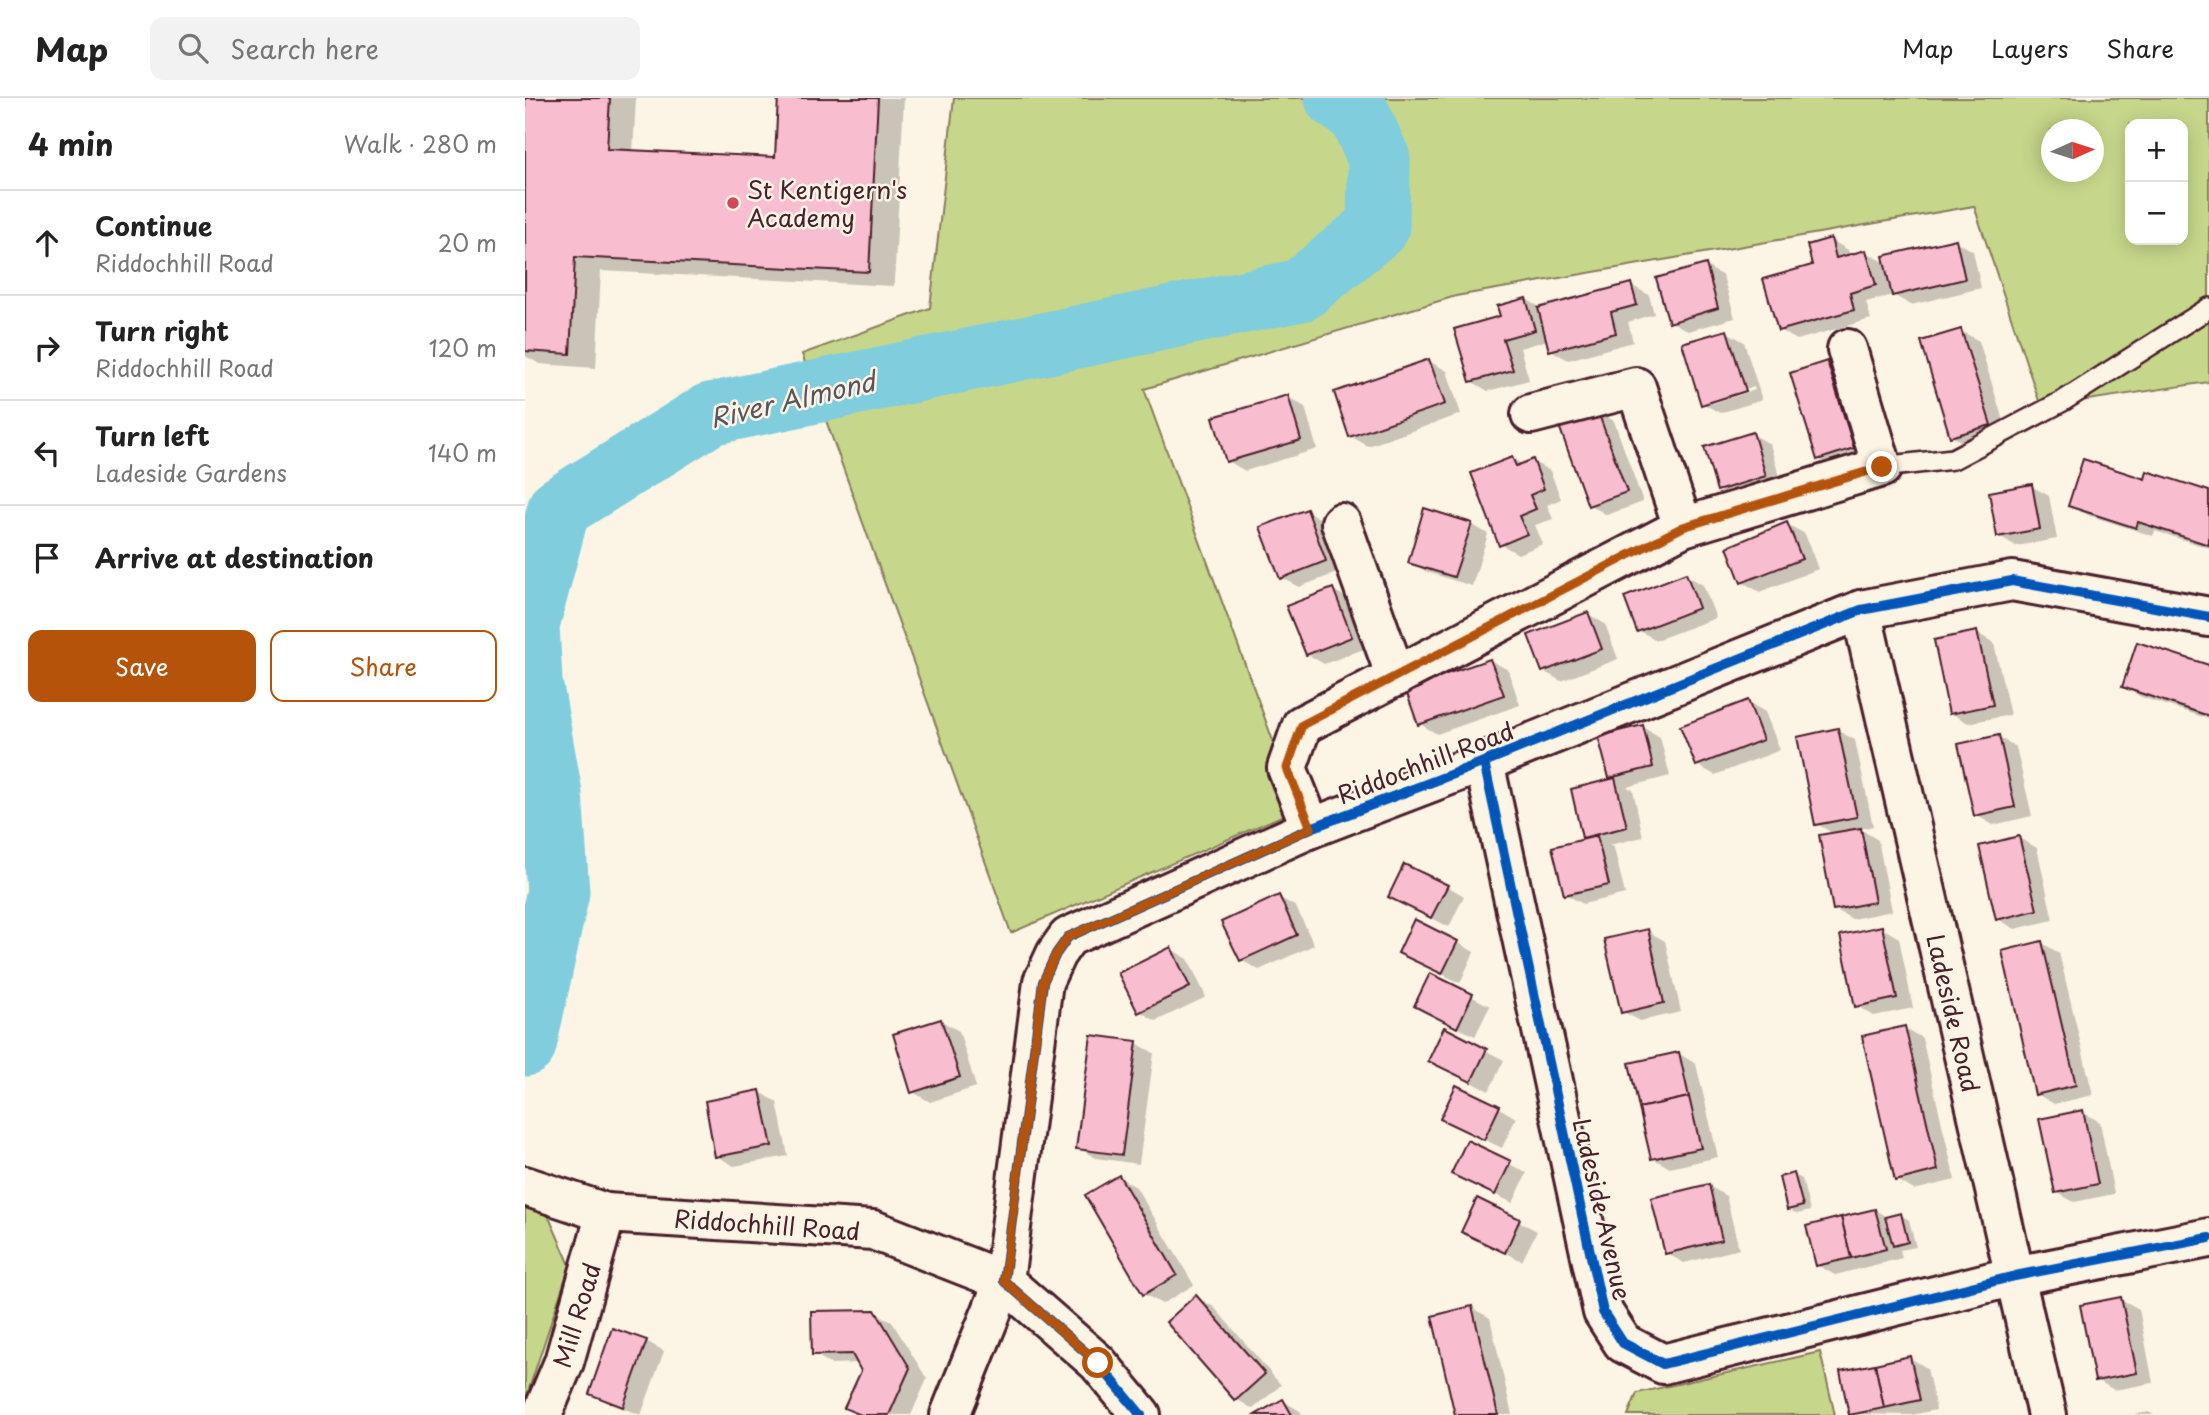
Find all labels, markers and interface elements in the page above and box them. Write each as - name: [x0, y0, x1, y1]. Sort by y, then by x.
- search box: [150, 17, 640, 80]
- text: Map: [35, 23, 108, 73]
- icon: search: [174, 29, 212, 67]
- text: Search here: [230, 29, 379, 68]
- text: Map: [1902, 30, 1953, 66]
- text: Layers: [1991, 30, 2068, 66]
- text: Share: [2106, 30, 2174, 66]
- north arrow: [2041, 119, 2104, 182]
- map controls: [2125, 119, 2188, 245]
- button: +: [2125, 119, 2188, 182]
- text: 4 min: [28, 121, 114, 166]
- text: Walk · 280 m: [344, 126, 497, 161]
- place label: St Kentigern's Academy: [747, 171, 907, 235]
- button: −: [2125, 182, 2188, 245]
- marker: St Kentigern's Academy: [725, 195, 741, 211]
- text: Continue: [95, 206, 212, 245]
- icon: ahead: [28, 224, 66, 262]
- text: 20 m: [438, 225, 497, 260]
- text: Riddochhill Road: [95, 245, 274, 280]
- text: Turn right: [95, 311, 229, 350]
- icon: right: [28, 329, 66, 367]
- text: 120 m: [429, 330, 497, 365]
- text: Riddochhill Road: [95, 350, 274, 385]
- water label: River Almond: [706, 360, 883, 437]
- text: Turn left: [95, 416, 210, 455]
- icon: left: [28, 434, 66, 472]
- text: 140 m: [428, 435, 497, 470]
- route end: [1866, 451, 1897, 482]
- text: Ladeside Gardens: [95, 455, 287, 490]
- text: Arrive at destination: [95, 538, 374, 577]
- icon: arrive: [28, 539, 66, 577]
- button: Save: [28, 630, 256, 702]
- button: Share: [270, 630, 497, 702]
- street label: Riddochhill Road: [1331, 712, 1519, 812]
- street label: Ladeside Road: [1918, 930, 1990, 1096]
- street label: Ladeside Avenue: [1565, 1114, 1641, 1304]
- street label: Riddochhill Road: [673, 1200, 861, 1248]
- street label: Mill Road: [543, 1258, 609, 1372]
- route start: [1082, 1347, 1113, 1378]

